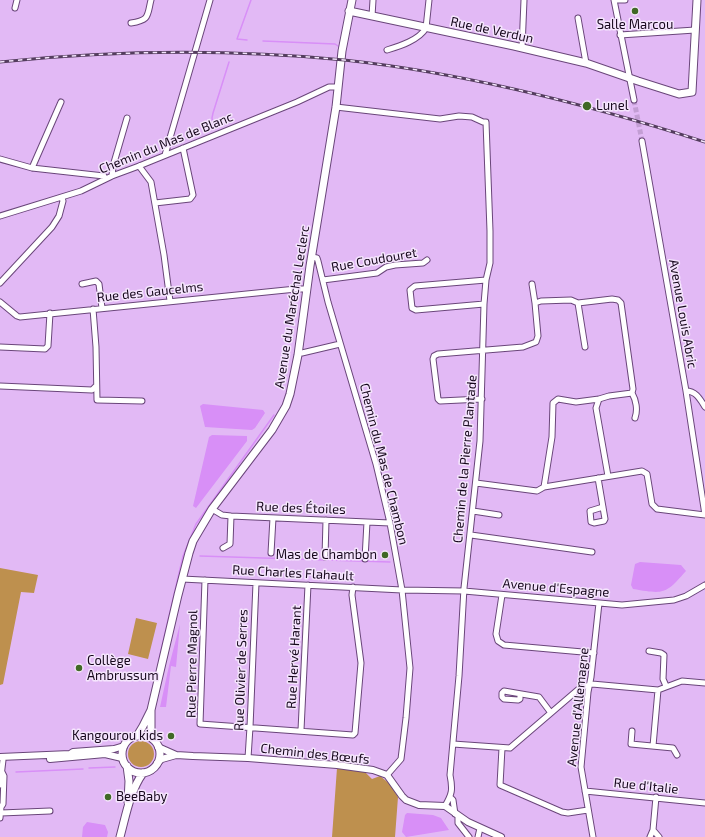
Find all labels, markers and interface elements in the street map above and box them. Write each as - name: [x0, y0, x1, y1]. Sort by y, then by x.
- marker: Salle Marcou: [630, 6, 640, 16]
- street label: Rue de Verdun: [449, 14, 535, 46]
- place label: Salle Marcou: [597, 17, 673, 33]
- place label: Lunel: [596, 98, 628, 114]
- marker: Lunel: [581, 100, 593, 112]
- street label: Chemin du Mas de Blanc: [97, 109, 235, 177]
- street label: Avenue du Maréchal Leclerc: [271, 224, 313, 390]
- street label: Rue Coudouret: [330, 245, 418, 275]
- street label: Avenue Louis Abric: [666, 258, 700, 370]
- street label: Rue des Gaucelms: [96, 279, 204, 305]
- street label: Chemin de la Pierre Plantade: [450, 374, 480, 544]
- street label: Chemin du Mas de Chambon: [356, 382, 412, 546]
- street label: Rue des Étoiles: [256, 499, 346, 517]
- place label: Mas de Chambon: [276, 547, 377, 563]
- marker: Mas de Chambon: [380, 550, 390, 560]
- street label: Rue Charles Flahault: [232, 562, 354, 584]
- street label: Avenue d'Espagne: [502, 576, 610, 600]
- street label: Rue Hervé Harant: [284, 605, 304, 709]
- street label: Rue Olivier de Serres: [231, 609, 251, 731]
- street label: Rue Pierre Magnol: [183, 610, 201, 718]
- street label: Avenue d'Allemagne: [564, 647, 592, 767]
- place label: Collège Ambrussum: [87, 653, 159, 684]
- marker: Collège Ambrussum: [74, 663, 84, 673]
- place label: Kangourou kids: [72, 728, 163, 744]
- marker: Kangourou kids: [166, 731, 176, 741]
- street label: Chemin des Bœufs: [260, 741, 370, 767]
- street label: Rue d'Italie: [613, 775, 679, 797]
- place label: BeeBaby: [116, 789, 167, 805]
- marker: BeeBaby: [103, 792, 113, 802]

